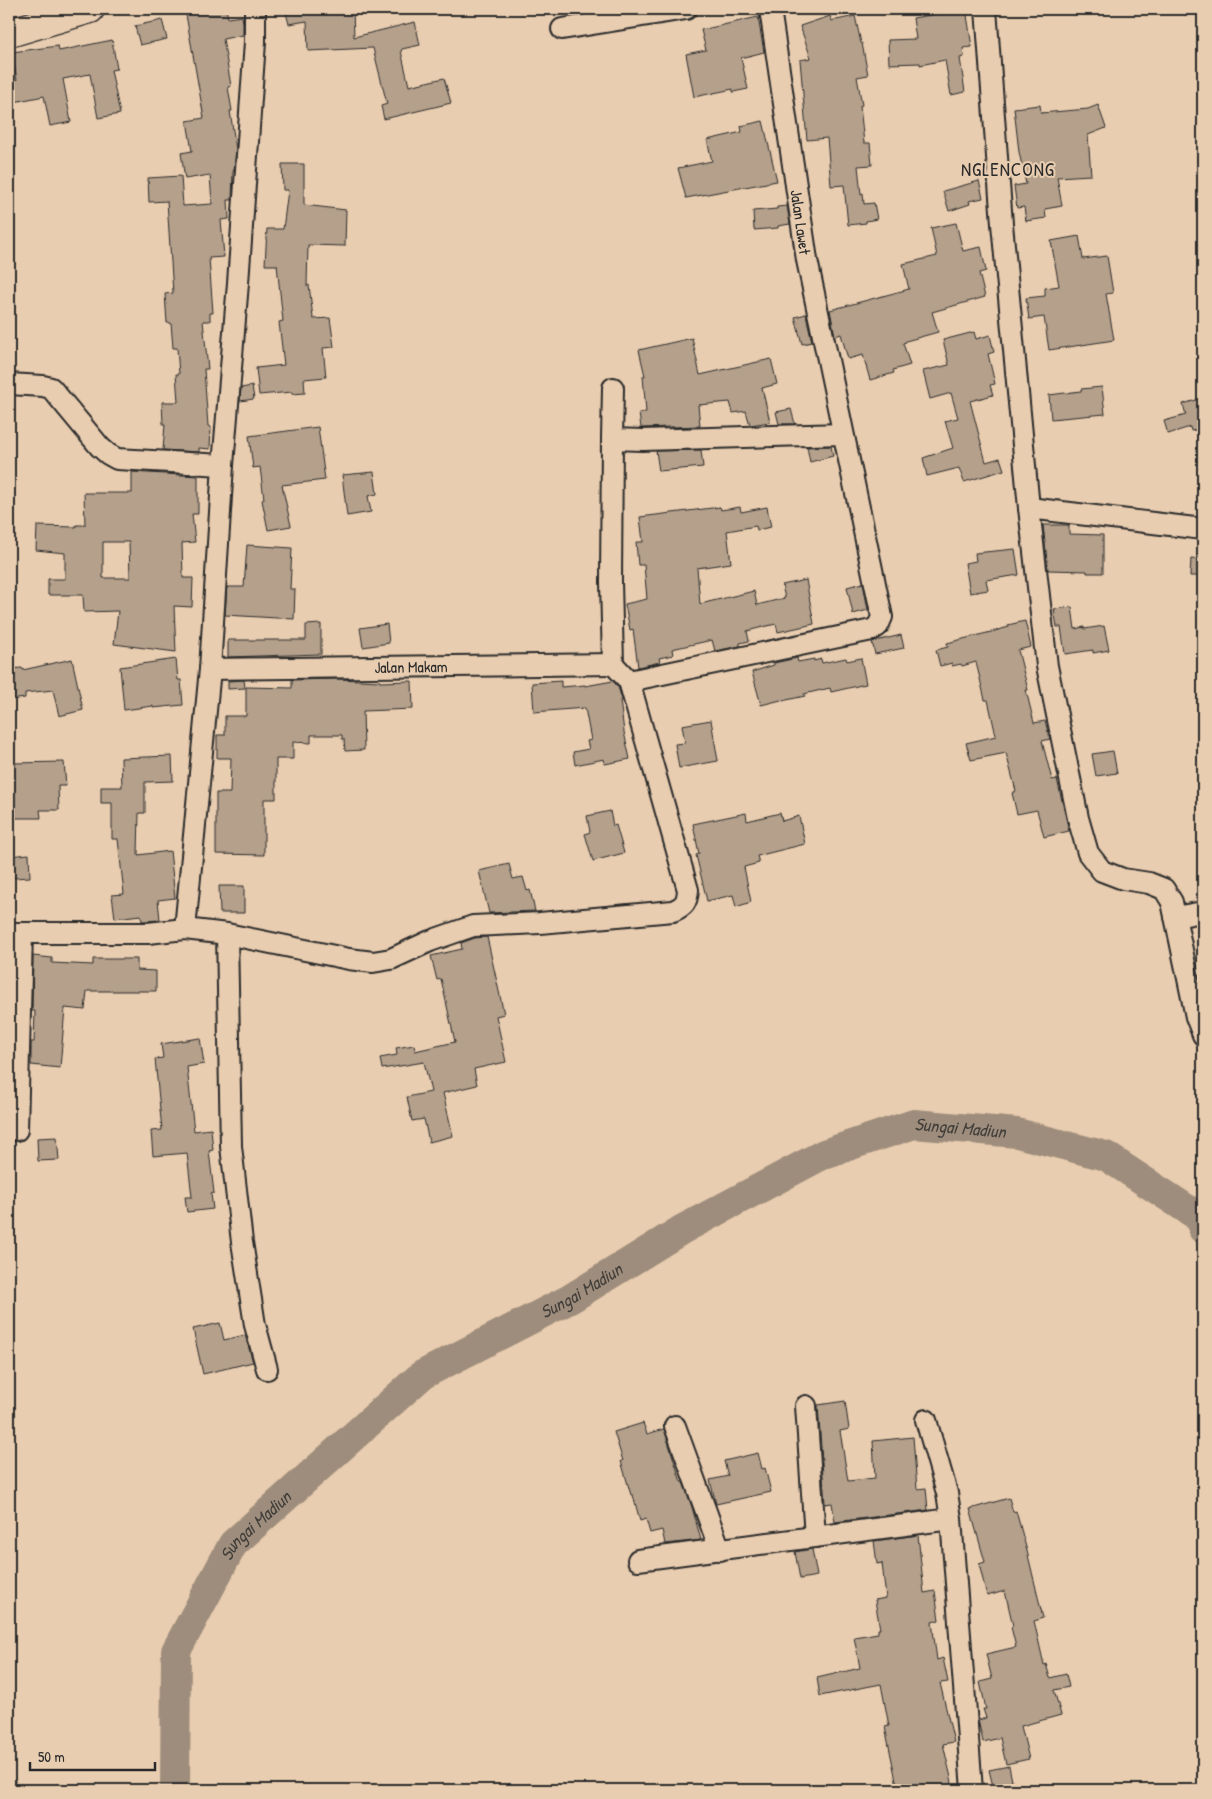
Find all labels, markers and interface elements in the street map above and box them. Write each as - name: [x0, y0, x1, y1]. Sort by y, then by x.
- district label: NGLENCONG: [961, 156, 1055, 182]
- street label: Jalan Lawet: [786, 188, 816, 256]
- street label: Jalan Makam: [374, 655, 448, 678]
- water label: Sungai Madiun: [914, 1111, 1009, 1144]
- water label: Sungai Madiun: [536, 1256, 628, 1324]
- water label: Sungai Madiun: [214, 1484, 298, 1564]
- scale bar: [30, 1739, 155, 1771]
- text: 50 m: [38, 1746, 65, 1767]

